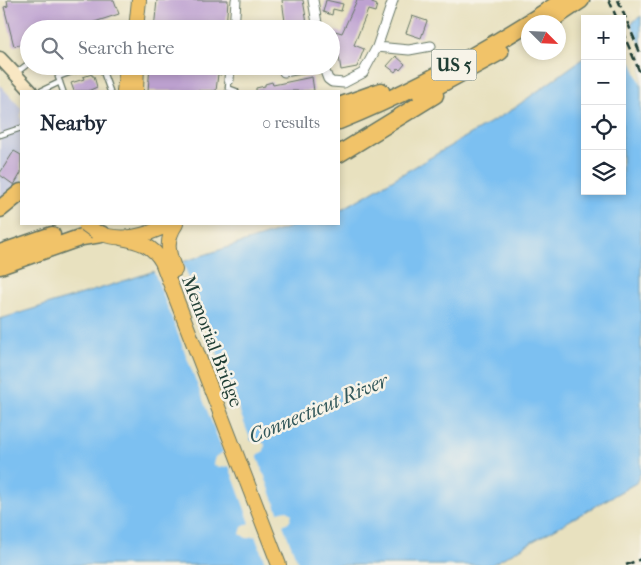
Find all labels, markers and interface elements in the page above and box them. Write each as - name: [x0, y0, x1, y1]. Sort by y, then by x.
- north arrow: [521, 15, 566, 60]
- map controls: [581, 15, 626, 195]
- button: +: [581, 15, 626, 60]
- search box: [20, 20, 340, 75]
- icon: search: [38, 34, 66, 62]
- text: Search here: [78, 37, 174, 59]
- road number: US 5: [432, 50, 476, 80]
- button: −: [581, 60, 626, 105]
- button: locate: [581, 105, 626, 150]
- text: Nearby: [40, 111, 106, 135]
- text: 0 results: [262, 113, 320, 132]
- button: layers: [581, 150, 626, 195]
- street label: Memorial Bridge: [177, 272, 247, 410]
- water label: Connecticut River: [245, 368, 393, 448]

